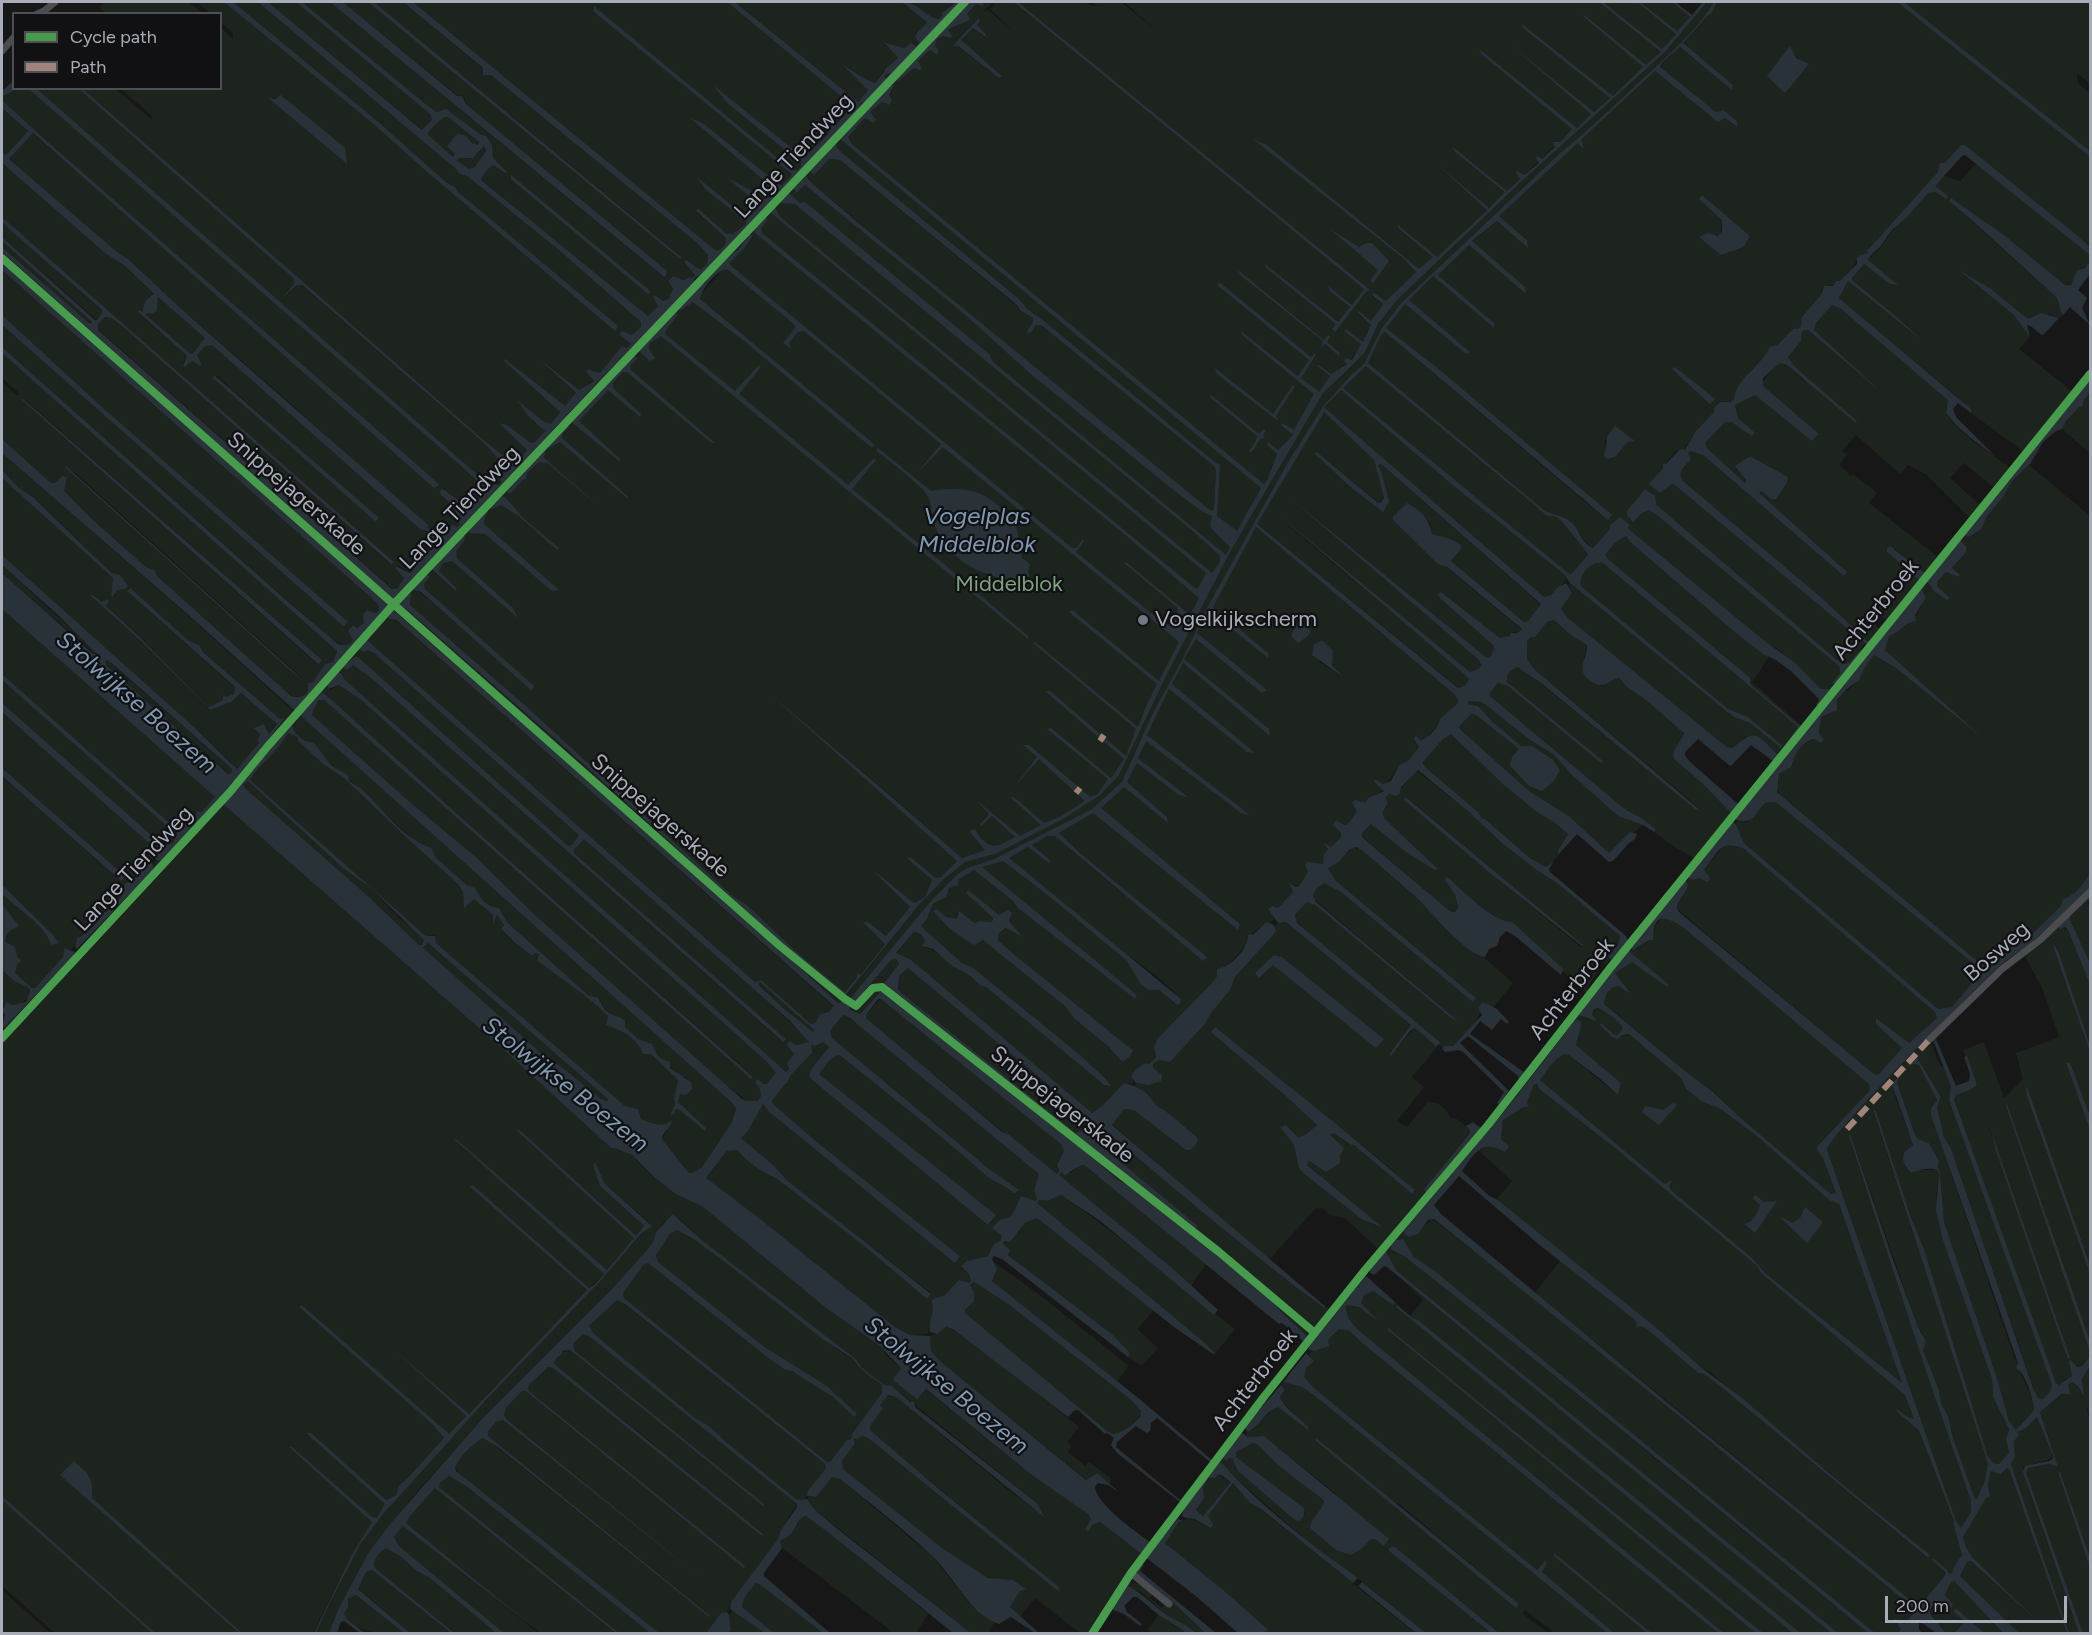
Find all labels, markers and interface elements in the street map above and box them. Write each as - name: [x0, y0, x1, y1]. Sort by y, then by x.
- legend: [12, 12, 222, 90]
- text: Cycle path: [70, 26, 157, 48]
- text: Path: [70, 56, 106, 78]
- street label: Lange Tiendweg: [729, 88, 859, 224]
- street label: Snippejagerskade: [221, 427, 371, 561]
- street label: Lange Tiendweg: [394, 441, 526, 575]
- water label: Vogelplas Middelblok: [918, 503, 1036, 559]
- street label: Achterbroek: [1827, 554, 1925, 666]
- park label: Middelblok: [955, 572, 1063, 598]
- place label: Vogelkijkscherm: [1155, 607, 1317, 633]
- marker: Vogelkijkscherm: [1136, 613, 1150, 627]
- water label: Stolwijkse Boezem: [50, 626, 222, 780]
- street label: Snippejagerskade: [585, 749, 735, 883]
- street label: Lange Tiendweg: [69, 801, 199, 937]
- street label: Bosweg: [1959, 916, 2035, 988]
- street label: Achterbroek: [1524, 933, 1620, 1045]
- water label: Stolwijkse Boezem: [476, 1011, 654, 1159]
- street label: Snippejagerskade: [985, 1041, 1139, 1169]
- water label: Stolwijkse Boezem: [858, 1311, 1034, 1461]
- street label: Achterbroek: [1207, 1324, 1303, 1436]
- scale bar: [1888, 1584, 2070, 1622]
- text: 200 m: [1896, 1595, 1949, 1617]

